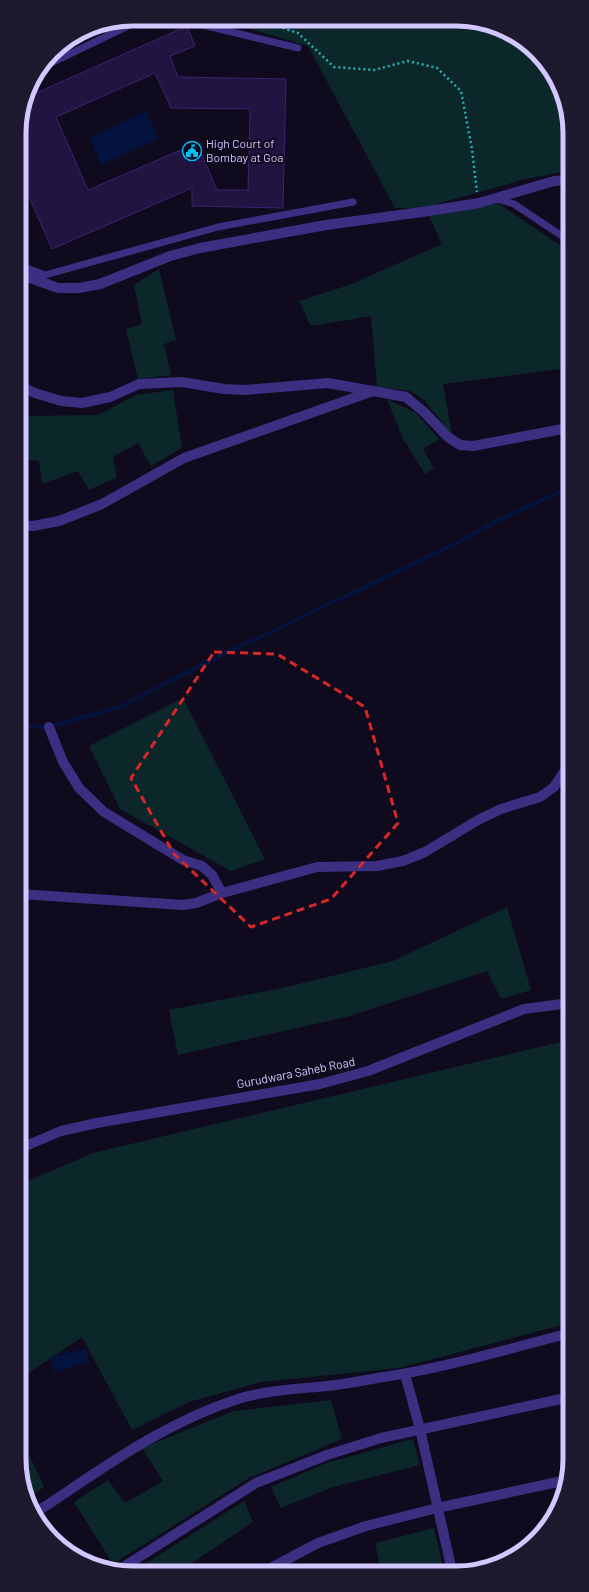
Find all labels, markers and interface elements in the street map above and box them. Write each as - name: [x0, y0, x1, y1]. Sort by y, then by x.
- place label: High Court of Bombay at Goa: [206, 136, 283, 164]
- public building icon: High Court of Bombay at Goa: [181, 140, 203, 162]
- street label: Gurudwara Saheb Road: [236, 1054, 356, 1090]

